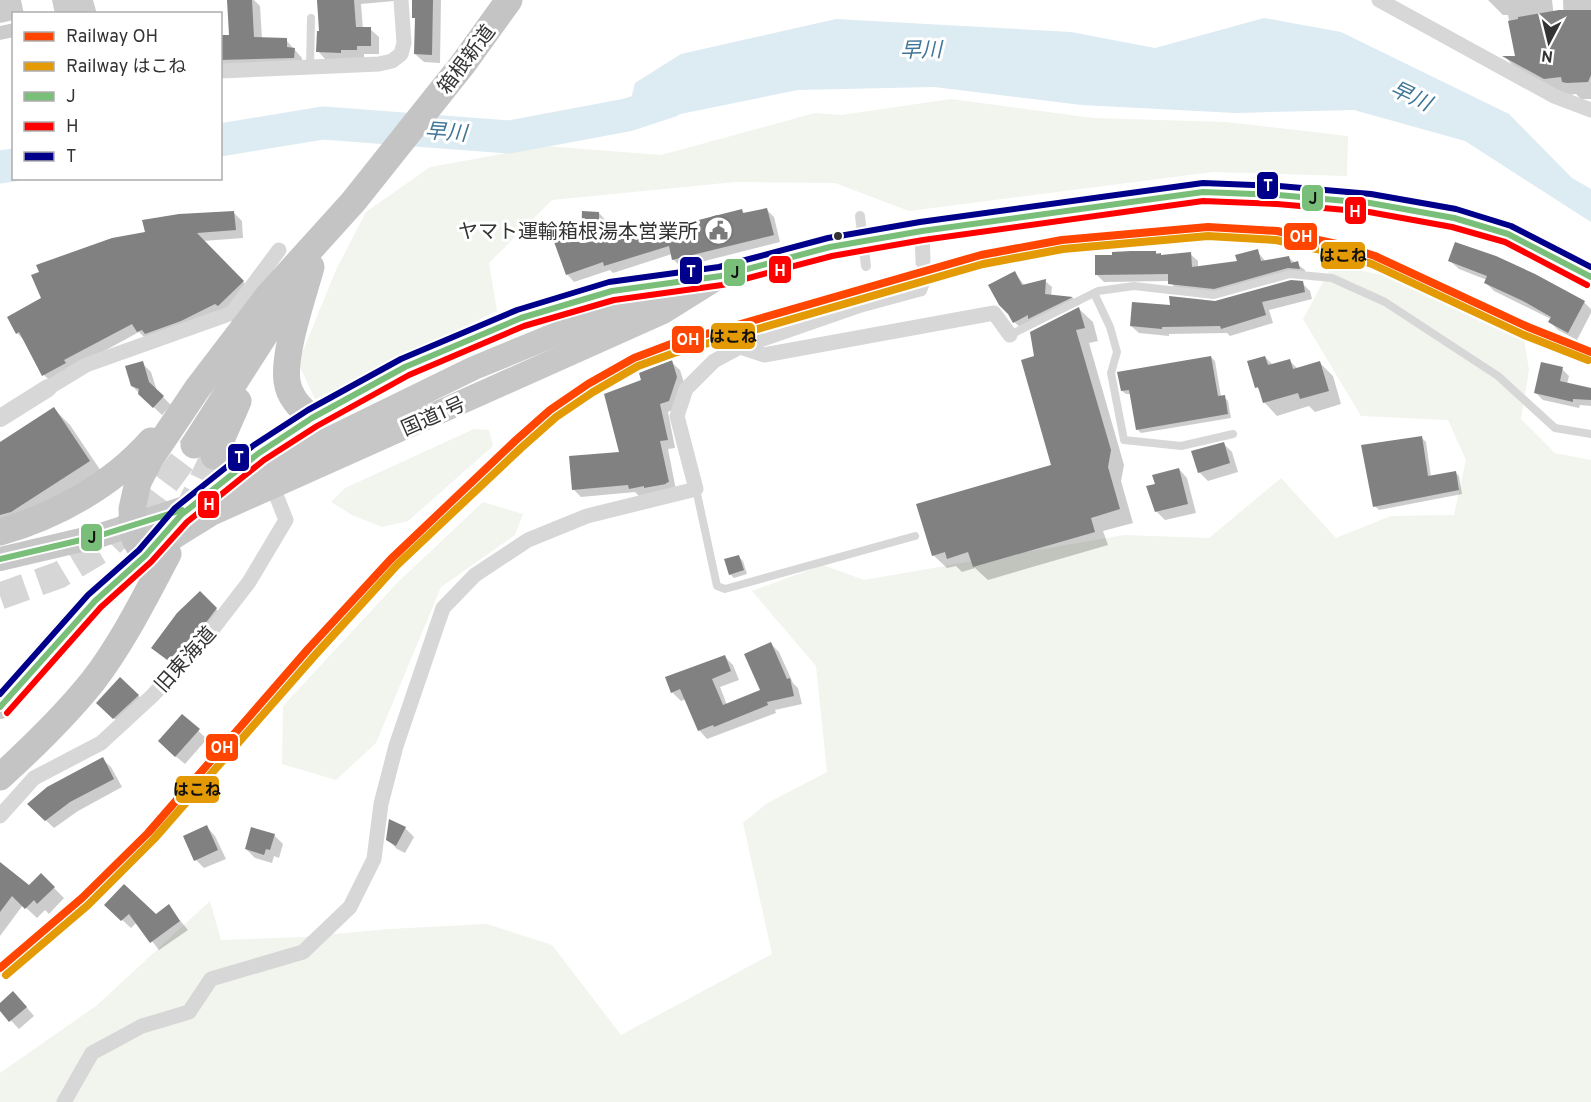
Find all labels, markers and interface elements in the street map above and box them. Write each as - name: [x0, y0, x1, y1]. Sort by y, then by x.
- legend: [12, 12, 222, 180]
- north arrow: [1519, 12, 1579, 72]
- street label: 箱根新道: [433, 20, 502, 100]
- text: Railway OH: [66, 26, 158, 49]
- water label: 早川: [900, 38, 944, 65]
- text: N: [1540, 44, 1554, 66]
- text: Railway はこね: [66, 56, 186, 79]
- water label: 早川: [1386, 76, 1437, 119]
- text: J: [66, 86, 76, 109]
- text: H: [66, 116, 79, 139]
- water label: 早川: [424, 119, 470, 149]
- text: T: [66, 146, 77, 169]
- line badge: T: [1256, 171, 1279, 200]
- text: T: [1263, 177, 1273, 197]
- line badge: J: [1301, 184, 1324, 212]
- text: J: [1309, 190, 1317, 210]
- line badge: H: [1344, 196, 1367, 225]
- text: H: [1349, 203, 1361, 223]
- public building icon: ヤマト運輸箱根湯本営業所: [703, 215, 735, 247]
- place label: ヤマト運輸箱根湯本営業所: [458, 220, 698, 246]
- line badge: OH: [1283, 222, 1318, 251]
- text: OH: [1289, 228, 1313, 248]
- unlabelled marker: [832, 230, 844, 242]
- line badge: はこね: [1320, 241, 1366, 270]
- text: はこね: [1319, 247, 1367, 267]
- line badge: H: [768, 255, 792, 284]
- line badge: T: [679, 256, 703, 285]
- line badge: J: [723, 258, 746, 287]
- text: H: [774, 262, 786, 282]
- text: T: [686, 263, 696, 283]
- text: J: [731, 264, 739, 284]
- line badge: はこね: [710, 322, 756, 350]
- line badge: OH: [671, 325, 705, 354]
- text: はこね: [709, 328, 757, 348]
- text: OH: [676, 331, 700, 351]
- street label: 国道1号: [398, 392, 470, 443]
- line badge: T: [227, 443, 250, 472]
- text: T: [234, 449, 244, 469]
- line badge: H: [197, 490, 220, 519]
- text: H: [203, 496, 215, 516]
- line badge: J: [80, 523, 103, 552]
- text: J: [88, 529, 96, 549]
- street label: 旧東海道: [150, 622, 223, 699]
- line badge: OH: [205, 733, 239, 762]
- text: OH: [210, 739, 234, 759]
- line badge: はこね: [175, 775, 220, 804]
- text: はこね: [173, 781, 221, 801]

